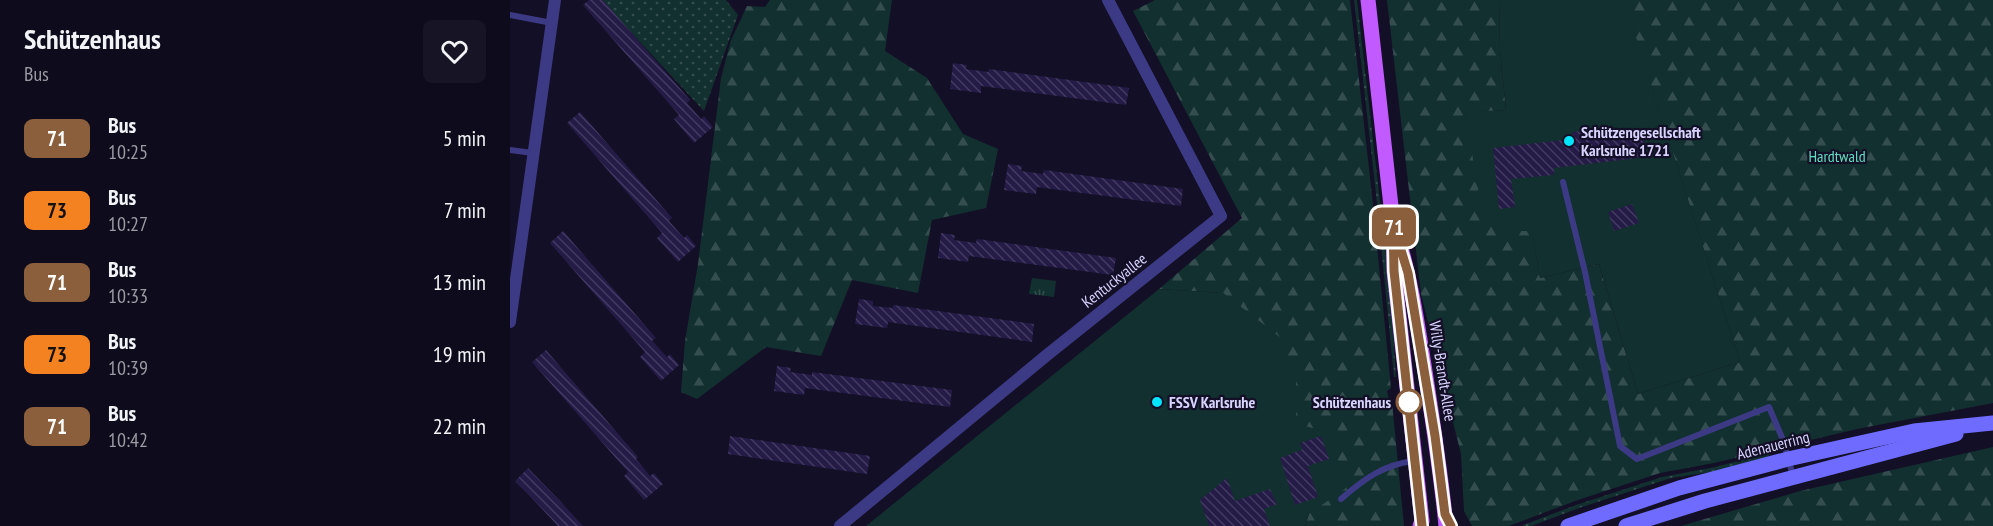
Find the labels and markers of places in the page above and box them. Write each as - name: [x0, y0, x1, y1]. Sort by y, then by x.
- place label: Schützengesellschaft Karlsruhe 1721: [1581, 122, 1701, 160]
- marker: Schützengesellschaft Karlsruhe 1721: [1562, 134, 1576, 148]
- marker: Schützenhaus: [1396, 389, 1422, 415]
- place label: FSSV Karlsruhe: [1169, 392, 1256, 412]
- place label: Schützenhaus: [1313, 392, 1391, 412]
- marker: FSSV Karlsruhe: [1150, 395, 1164, 409]

